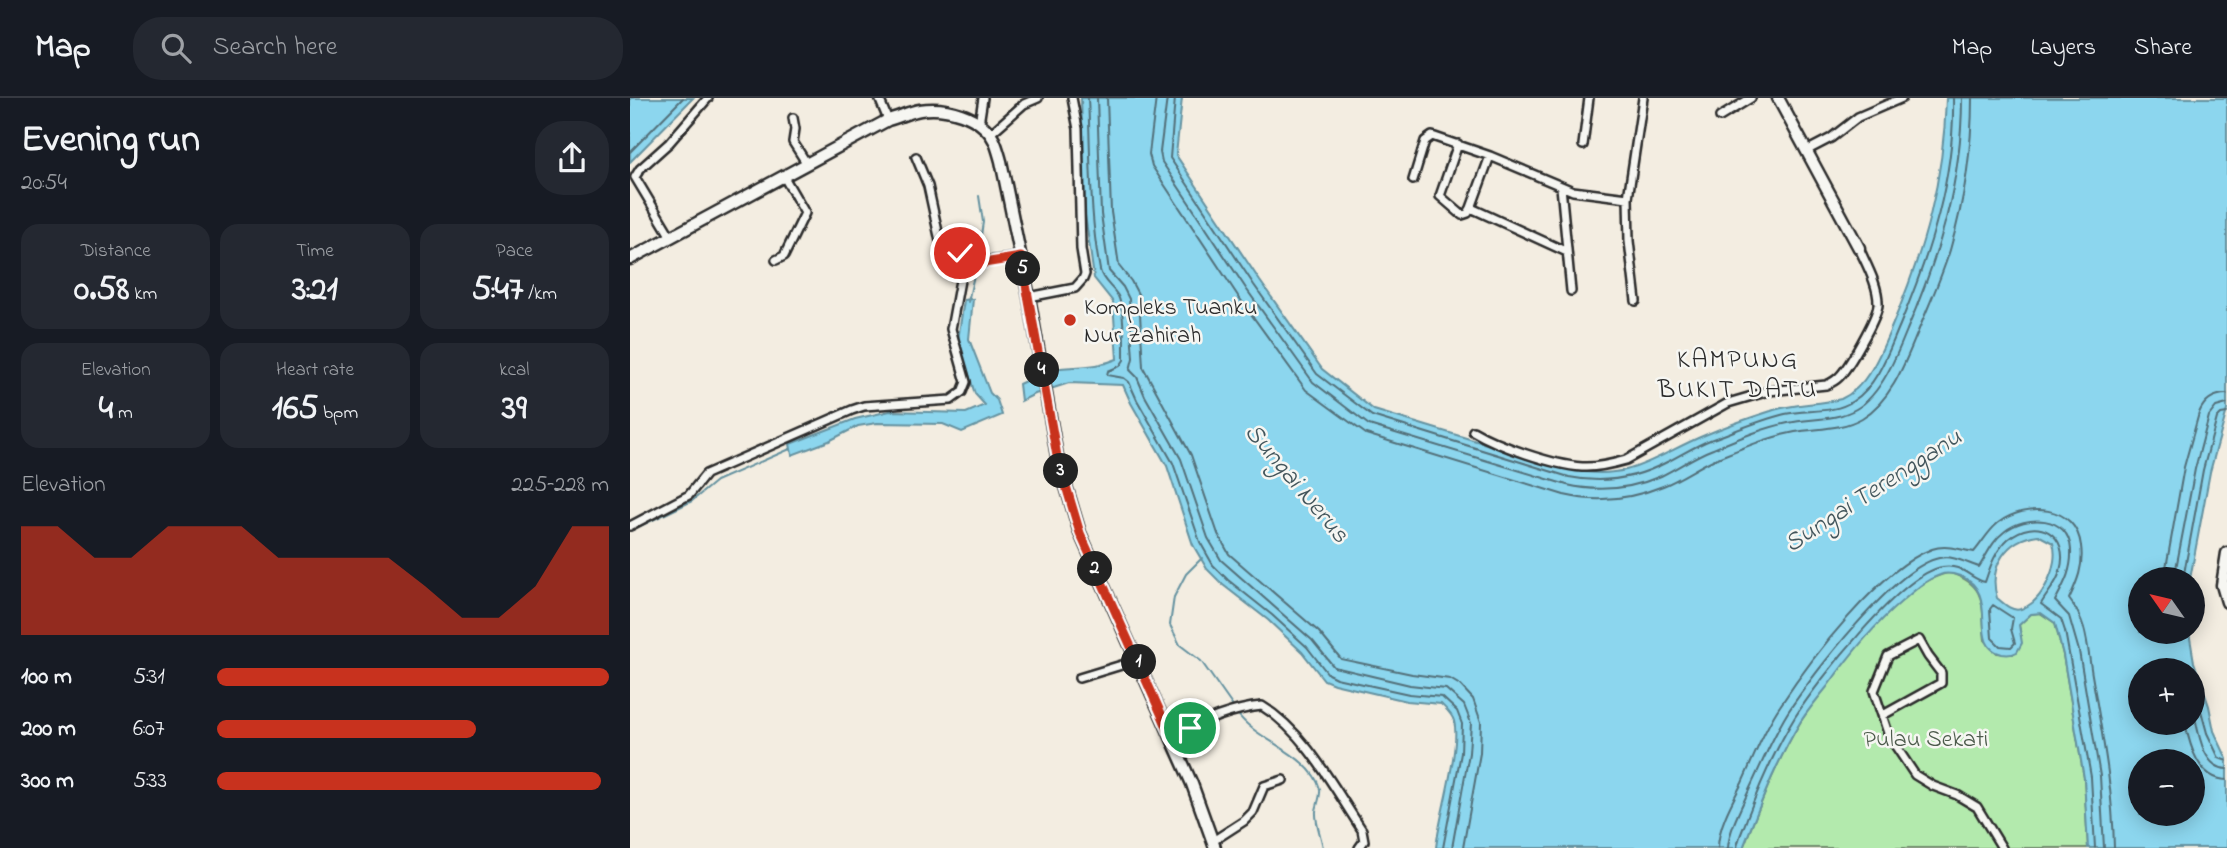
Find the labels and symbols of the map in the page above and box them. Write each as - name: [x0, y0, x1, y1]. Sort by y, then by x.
- pin: [930, 223, 990, 283]
- pin: 5: [1006, 252, 1040, 286]
- place label: Kompleks Tuanku Nur Zahirah: [1084, 291, 1258, 354]
- marker: Kompleks Tuanku Nur Zahirah: [1062, 312, 1078, 328]
- district label: KAMPUNG BUKIT DATU: [1657, 342, 1818, 410]
- pin: 4: [1024, 352, 1060, 388]
- water label: Sungai Nerus: [1234, 416, 1358, 553]
- water label: Sungai Terengganu: [1777, 420, 1970, 563]
- pin: 3: [1044, 454, 1078, 488]
- pin: 2: [1078, 552, 1112, 587]
- north arrow: [2128, 567, 2205, 644]
- pin: 1: [1121, 644, 1156, 680]
- pin: [1160, 698, 1220, 758]
- park label: Pulau Sekati: [1864, 723, 1988, 758]

